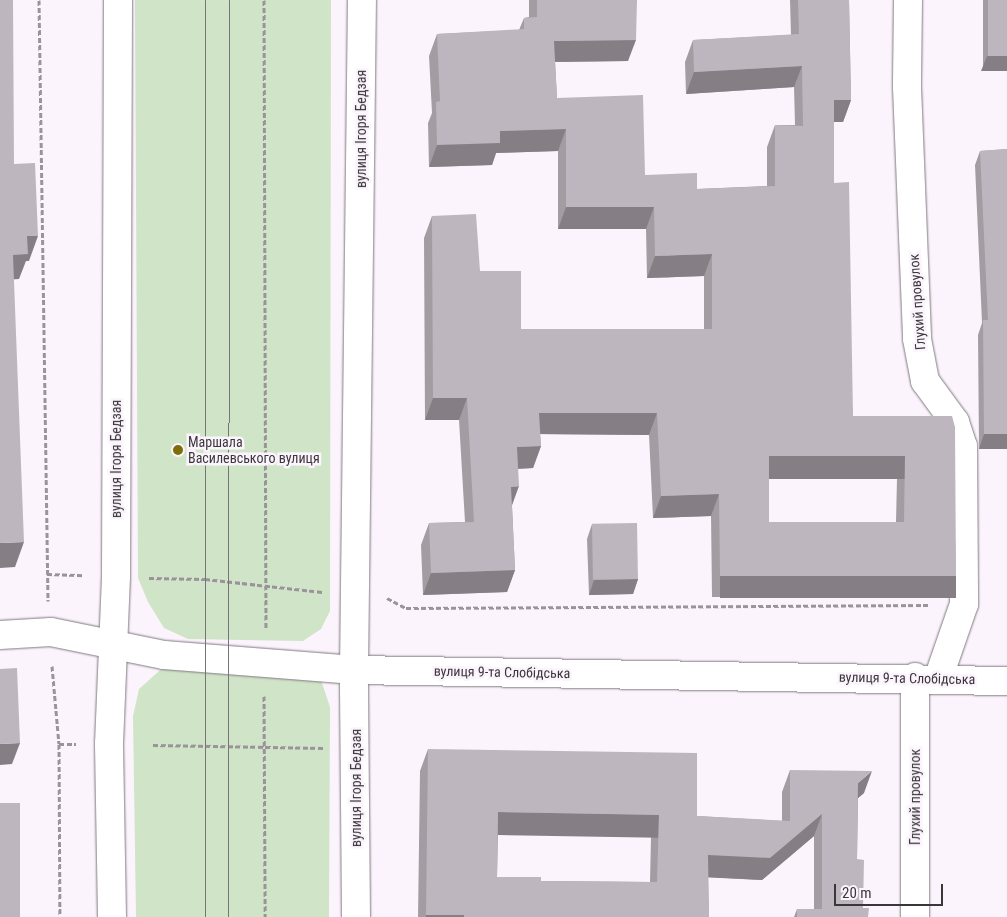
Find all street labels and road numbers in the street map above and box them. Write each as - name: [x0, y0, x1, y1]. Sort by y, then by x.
- street label: вулиця Ігоря Бедзая: [353, 70, 369, 188]
- street label: Глухий провулок: [905, 253, 929, 351]
- street label: вулиця Ігоря Бедзая: [108, 400, 124, 518]
- street label: вулиця 9-та Слобідська: [434, 662, 570, 682]
- street label: вулиця 9-та Слобідська: [839, 668, 975, 688]
- street label: вулиця Ігоря Бедзая: [348, 729, 364, 847]
- street label: Глухий провулок: [907, 749, 923, 845]

